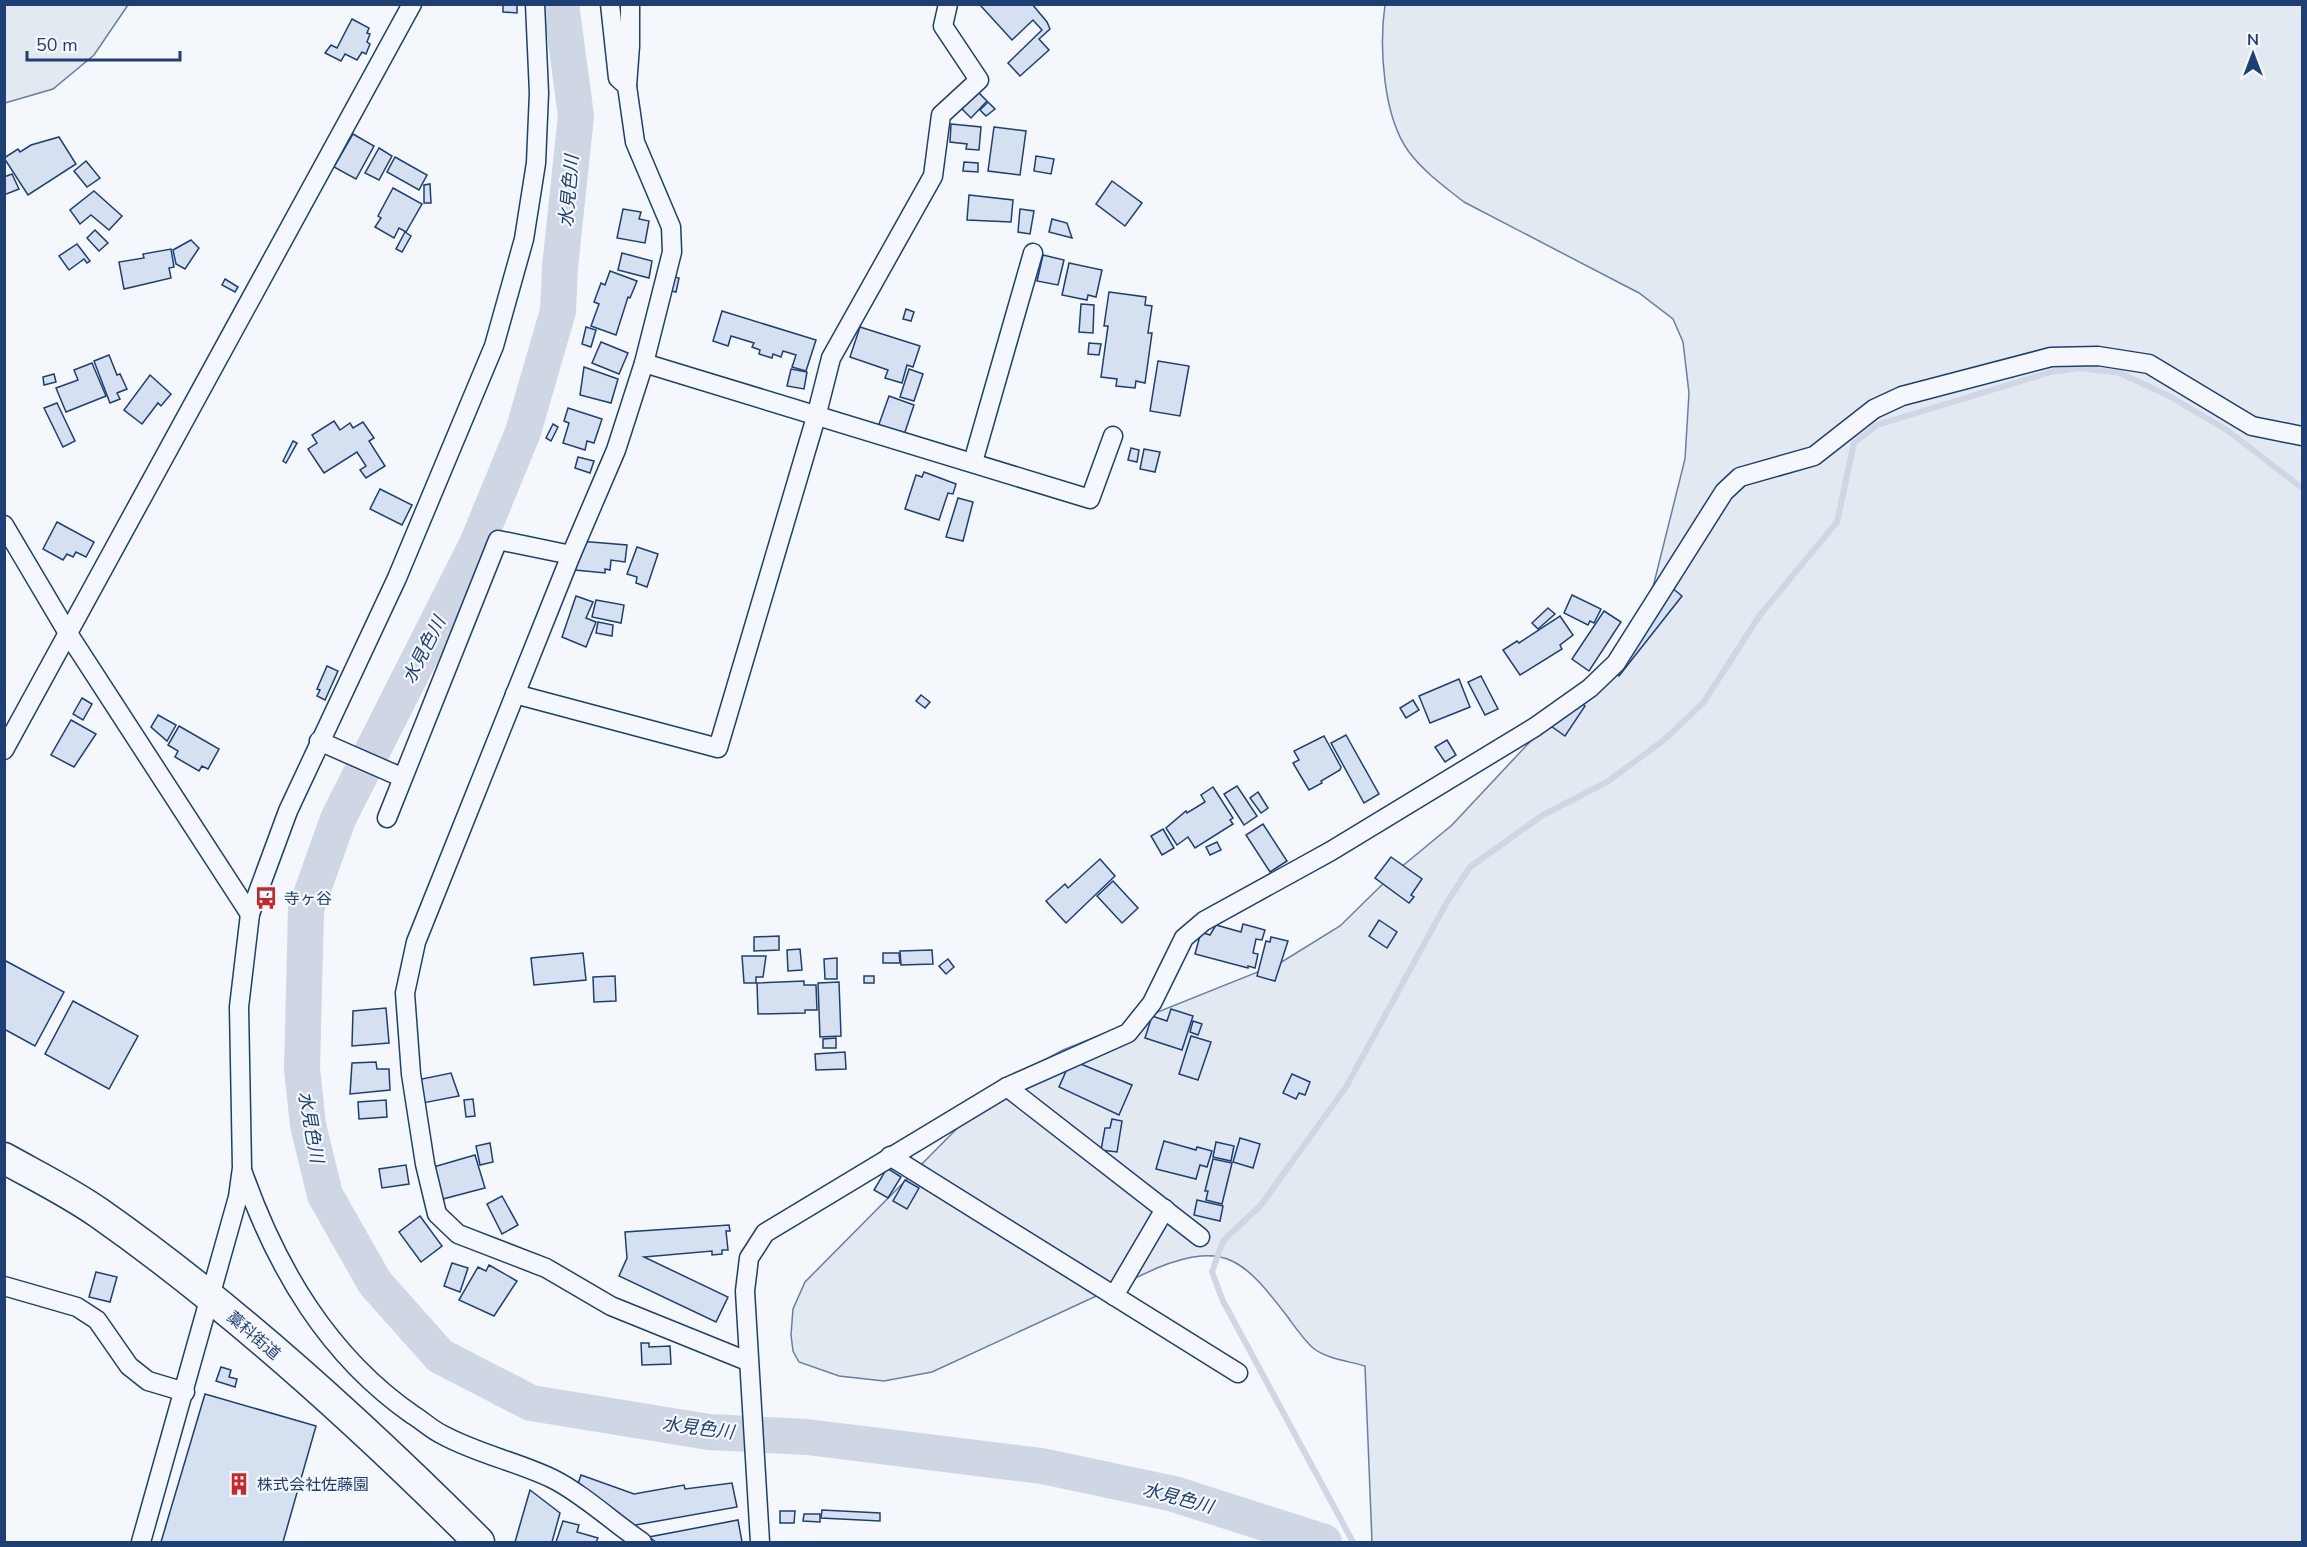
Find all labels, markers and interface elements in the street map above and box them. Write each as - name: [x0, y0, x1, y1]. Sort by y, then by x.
- scale bar: [27, 24, 180, 62]
- north arrow: [2223, 24, 2283, 84]
- text: N: [2247, 29, 2259, 51]
- text: 50 m: [36, 33, 78, 57]
- water label: 水見色川: [554, 152, 584, 228]
- water label: 水見色川: [397, 611, 452, 688]
- bus stop icon: 寺ヶ谷: [253, 885, 279, 911]
- place label: 寺ヶ谷: [284, 888, 332, 910]
- water label: 水見色川: [293, 1089, 329, 1167]
- street label: 藁科街道: [222, 1306, 285, 1365]
- water label: 水見色川: [661, 1412, 737, 1445]
- building icon: 株式会社佐藤園: [226, 1471, 252, 1497]
- place label: 株式会社佐藤園: [257, 1474, 369, 1496]
- water label: 水見色川: [1140, 1477, 1218, 1519]

